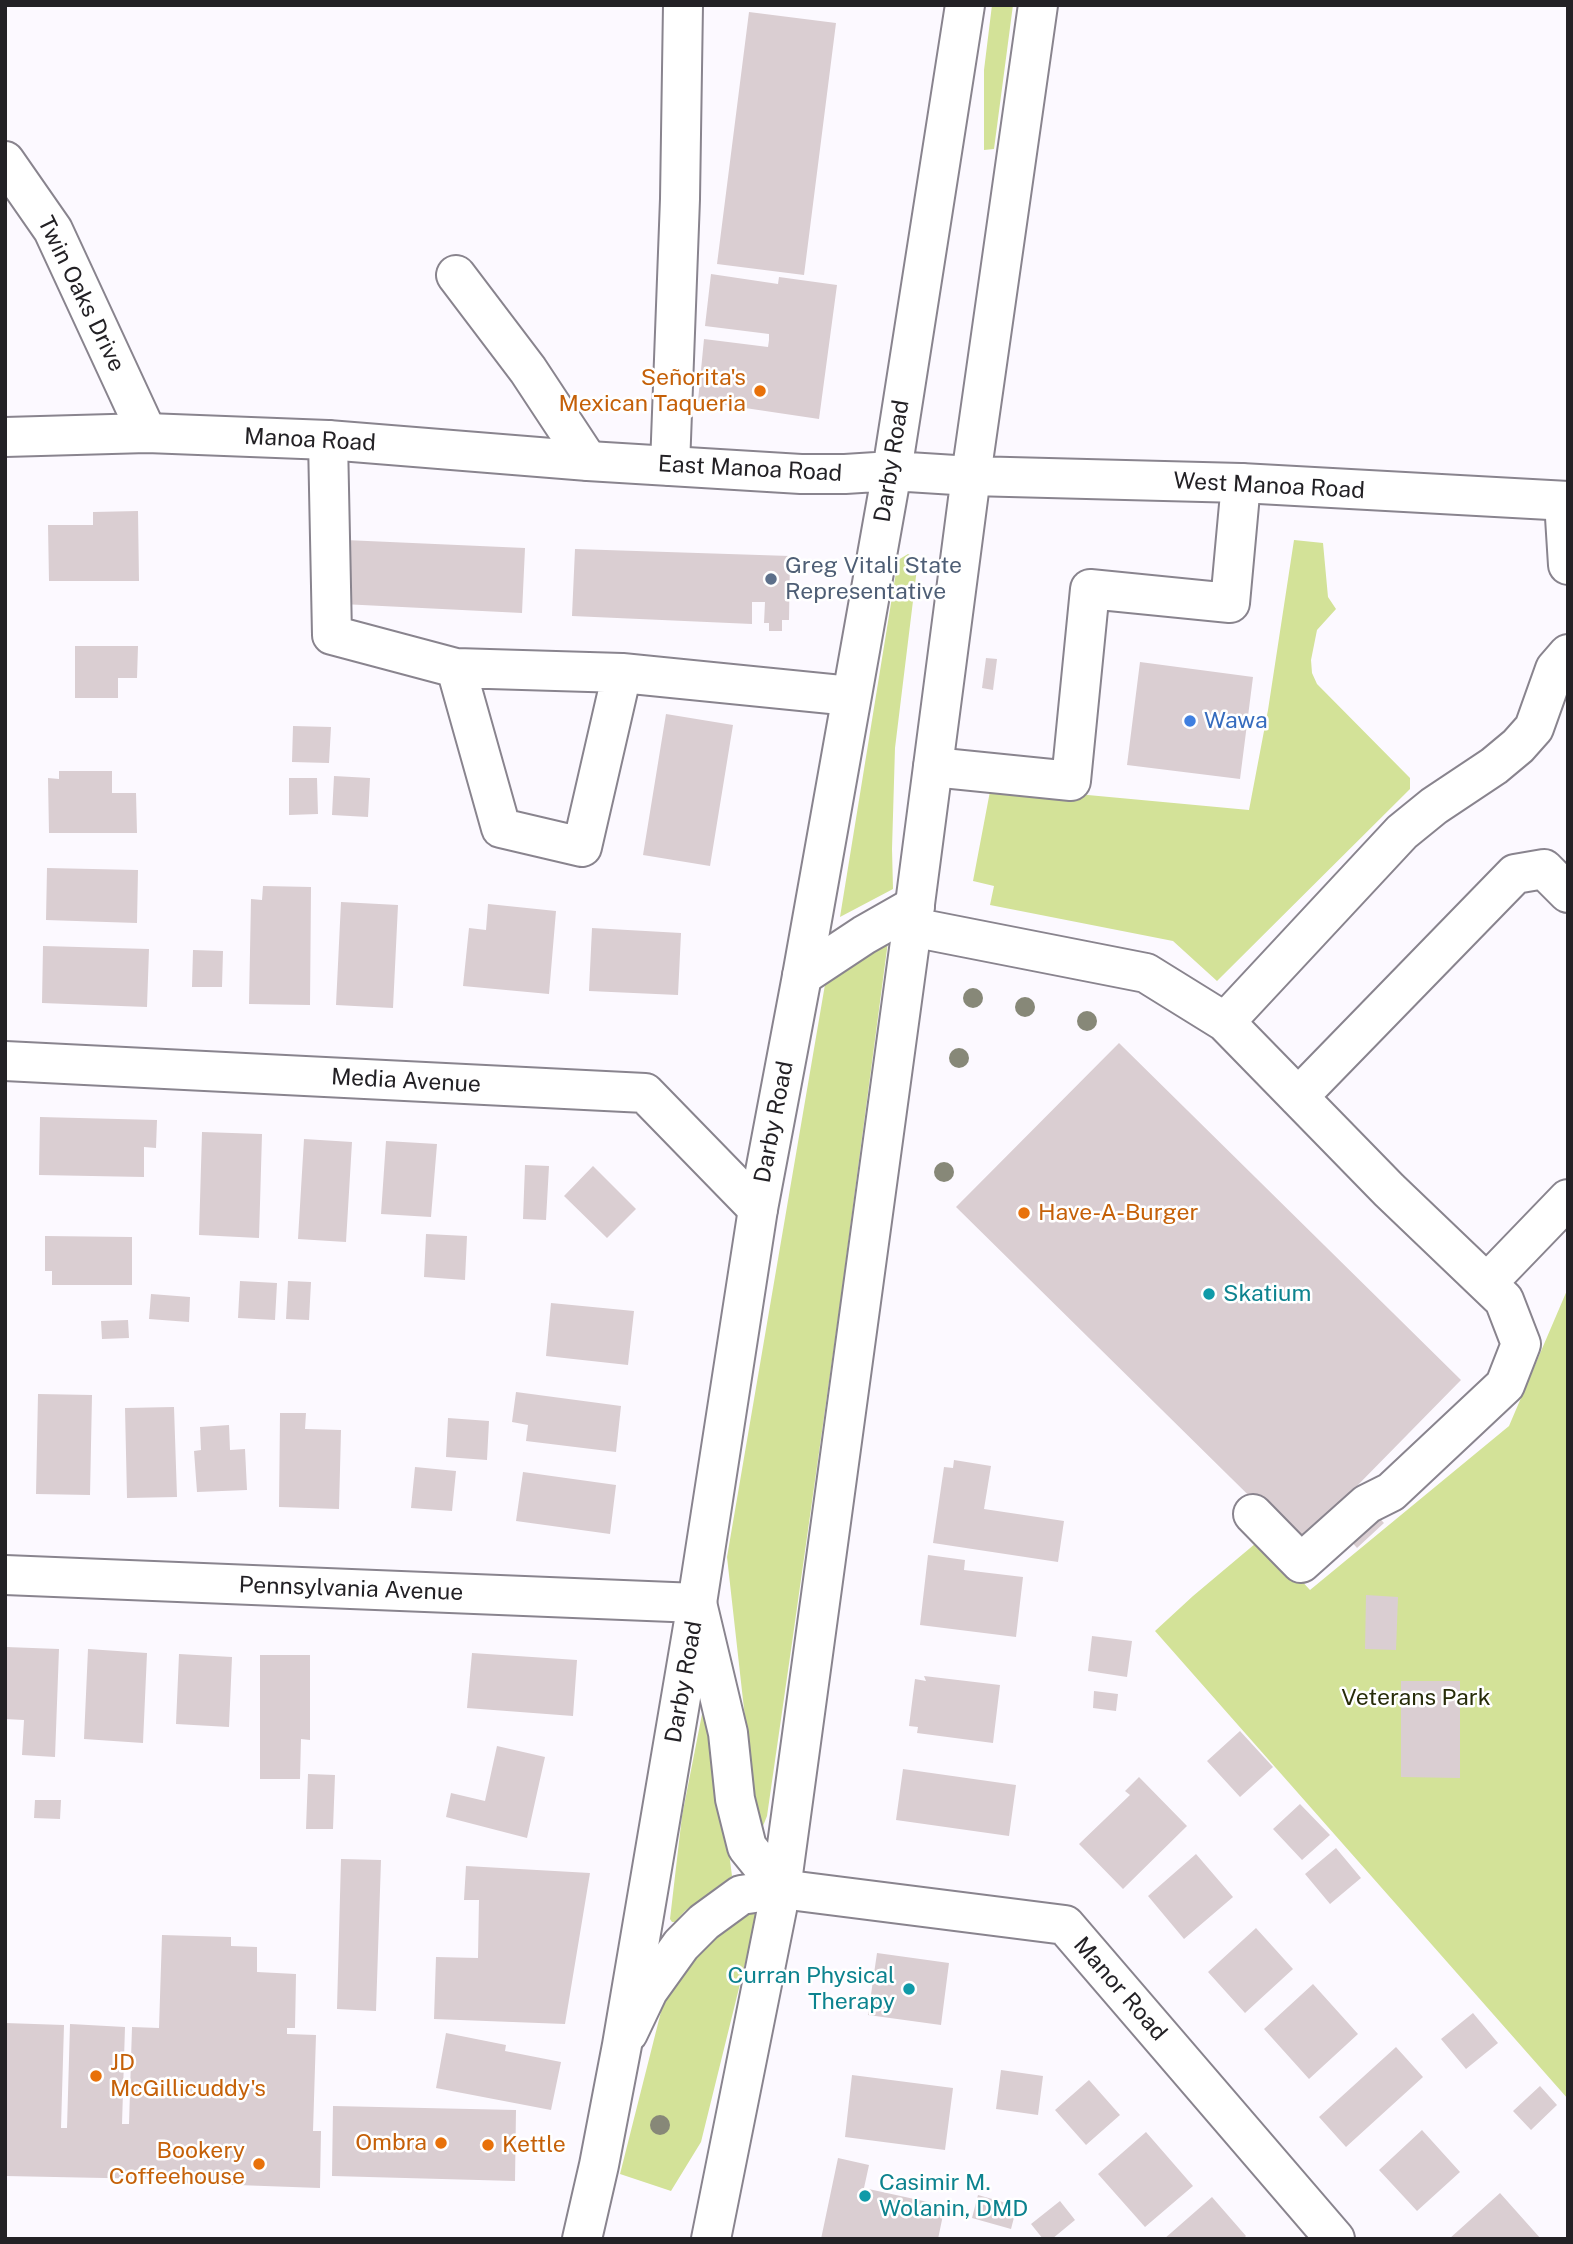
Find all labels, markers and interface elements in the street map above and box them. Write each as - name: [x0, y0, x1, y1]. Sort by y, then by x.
- street label: Twin Oaks Drive: [31, 212, 131, 376]
- place label: Señorita's Mexican Taqueria: [558, 364, 746, 418]
- marker: Señorita's Mexican Taqueria: [752, 383, 768, 399]
- street label: Darby Road: [869, 398, 915, 524]
- street label: Manoa Road: [243, 423, 377, 457]
- street label: East Manoa Road: [657, 450, 843, 488]
- street label: West Manoa Road: [1173, 467, 1365, 505]
- place label: Greg Vitali State Representative: [785, 552, 962, 606]
- marker: Greg Vitali State Representative: [763, 571, 779, 587]
- place label: Wawa: [1204, 707, 1268, 735]
- marker: Wawa: [1182, 713, 1198, 729]
- street label: Darby Road: [749, 1059, 799, 1185]
- street label: Media Avenue: [330, 1063, 482, 1099]
- place label: Have-A-Burger: [1038, 1199, 1198, 1227]
- marker: Have-A-Burger: [1016, 1205, 1032, 1221]
- place label: Skatium: [1223, 1280, 1311, 1308]
- marker: Skatium: [1201, 1286, 1217, 1302]
- street label: Pennsylvania Avenue: [238, 1571, 464, 1607]
- street label: Darby Road: [660, 1619, 708, 1745]
- park label: Veterans Park: [1341, 1684, 1491, 1712]
- street label: Manor Road: [1067, 1932, 1173, 2046]
- place label: Curran Physical Therapy: [728, 1962, 895, 2016]
- marker: Curran Physical Therapy: [901, 1981, 917, 1997]
- place label: JD McGillicuddy's: [110, 2049, 266, 2103]
- marker: JD McGillicuddy's: [88, 2068, 104, 2084]
- place label: Ombra: [355, 2129, 427, 2157]
- place label: Kettle: [502, 2131, 566, 2159]
- marker: Ombra: [433, 2135, 449, 2151]
- place label: Bookery Coffeehouse: [109, 2137, 245, 2191]
- marker: Kettle: [480, 2137, 496, 2153]
- marker: Bookery Coffeehouse: [251, 2156, 267, 2172]
- place label: Casimir M. Wolanin, DMD: [879, 2169, 1028, 2223]
- marker: Casimir M. Wolanin, DMD: [857, 2188, 873, 2204]

